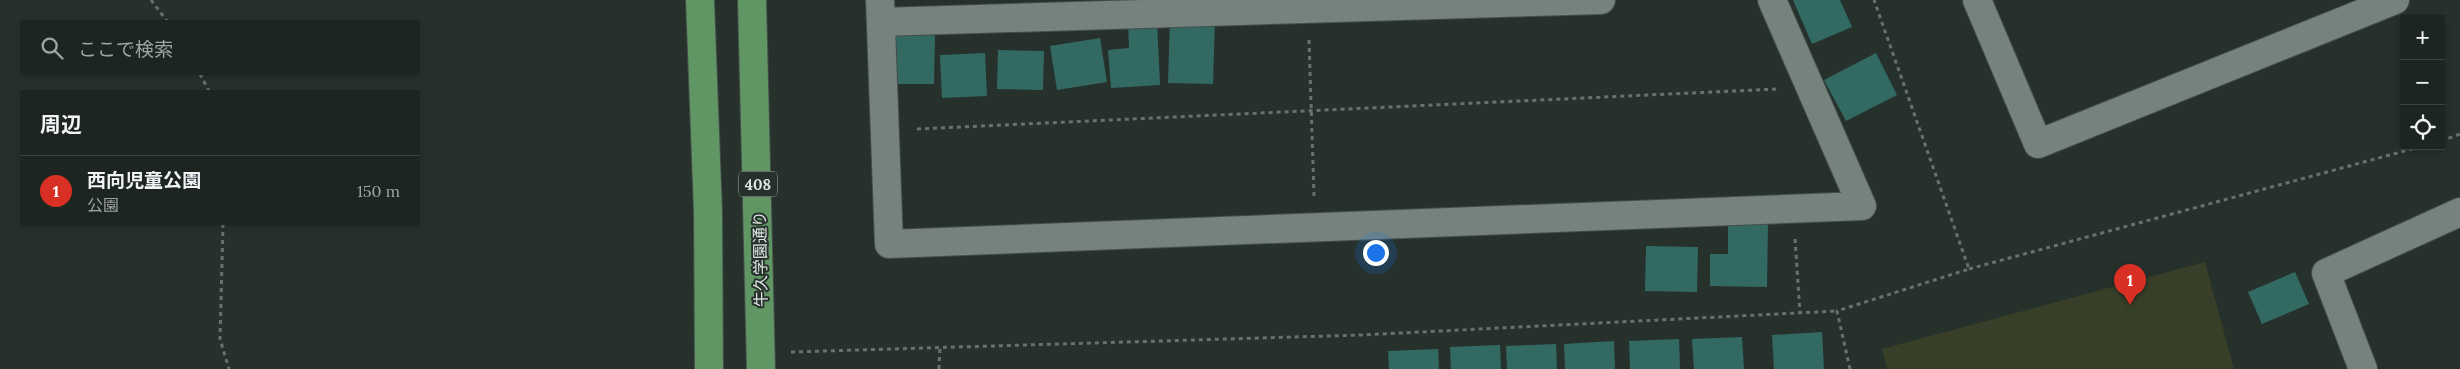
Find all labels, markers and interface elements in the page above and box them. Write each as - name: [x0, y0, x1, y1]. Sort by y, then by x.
- map controls: [2400, 15, 2445, 150]
- button: +: [2400, 15, 2445, 60]
- search box: [20, 20, 420, 75]
- icon: search: [38, 34, 66, 62]
- text: ここで検索: [78, 37, 173, 61]
- button: −: [2400, 60, 2445, 105]
- button: locate: [2400, 105, 2445, 150]
- text: 周辺: [40, 111, 82, 138]
- text: 西向児童公園: [87, 168, 201, 192]
- road number: 408: [739, 172, 777, 196]
- text: 1: [53, 181, 59, 201]
- text: 150 m: [357, 181, 400, 201]
- text: 公園: [87, 195, 119, 215]
- street label: 牛久学園通り: [749, 211, 771, 307]
- your location: [1363, 240, 1389, 266]
- pin: 1: [2114, 264, 2146, 305]

